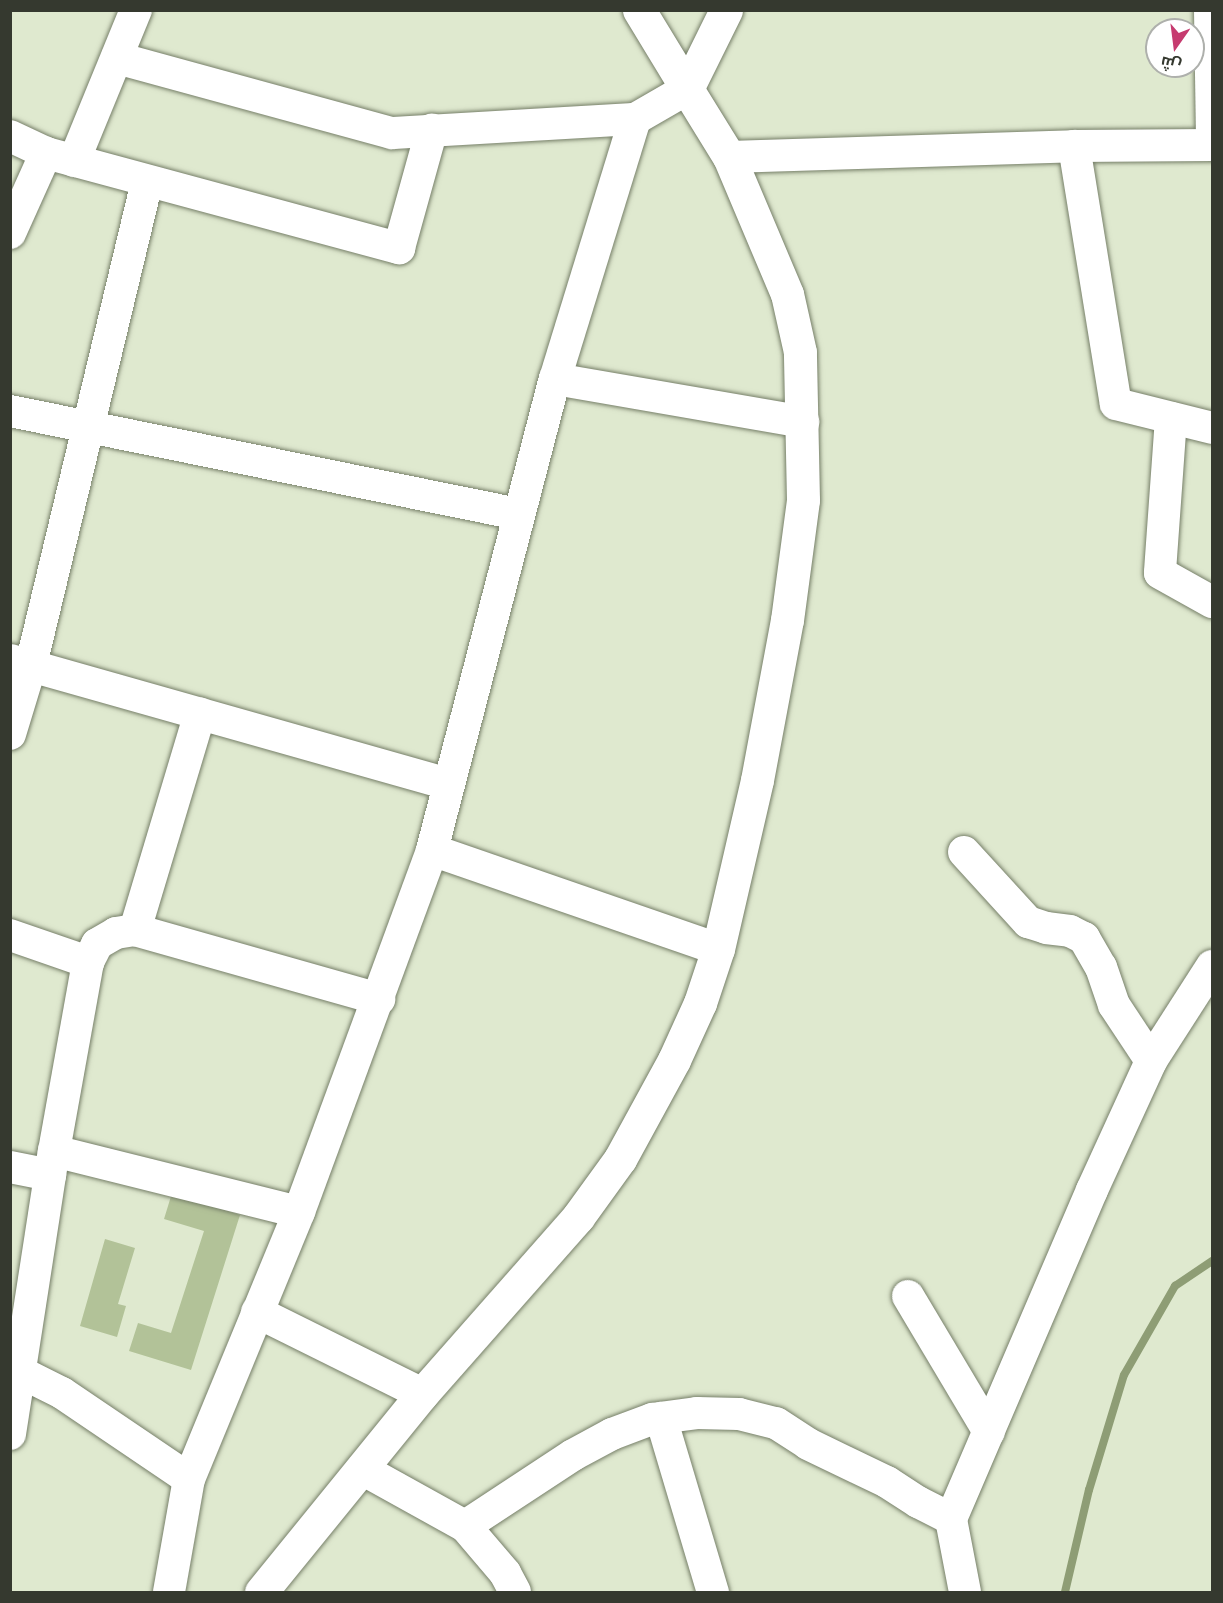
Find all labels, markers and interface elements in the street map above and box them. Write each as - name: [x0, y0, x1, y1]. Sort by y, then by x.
- north arrow: [1145, 18, 1205, 78]
- text: ش: [1159, 52, 1183, 76]

